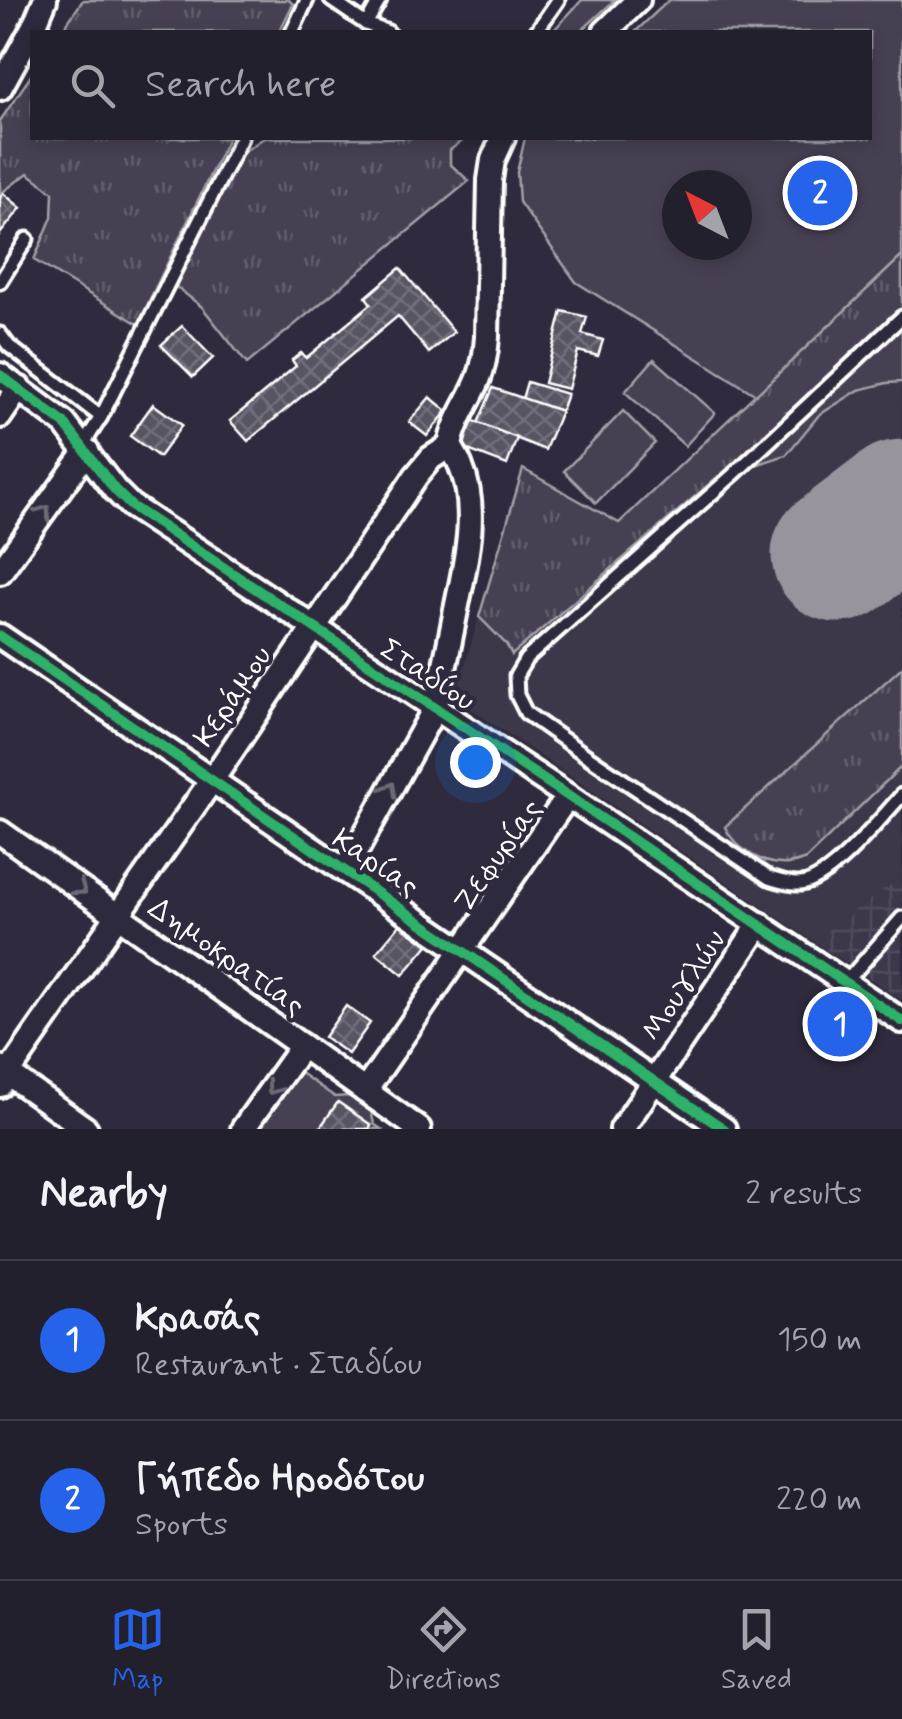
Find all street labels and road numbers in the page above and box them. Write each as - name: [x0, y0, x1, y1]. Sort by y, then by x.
- street label: Σταδίου: [372, 630, 482, 721]
- street label: Κεράμου: [185, 639, 281, 755]
- street label: Ζεφυρίας: [445, 792, 551, 920]
- street label: Καρίας: [324, 820, 426, 906]
- street label: Δημοκρατίας: [140, 889, 312, 1025]
- street label: Μουγλών: [633, 923, 736, 1049]

